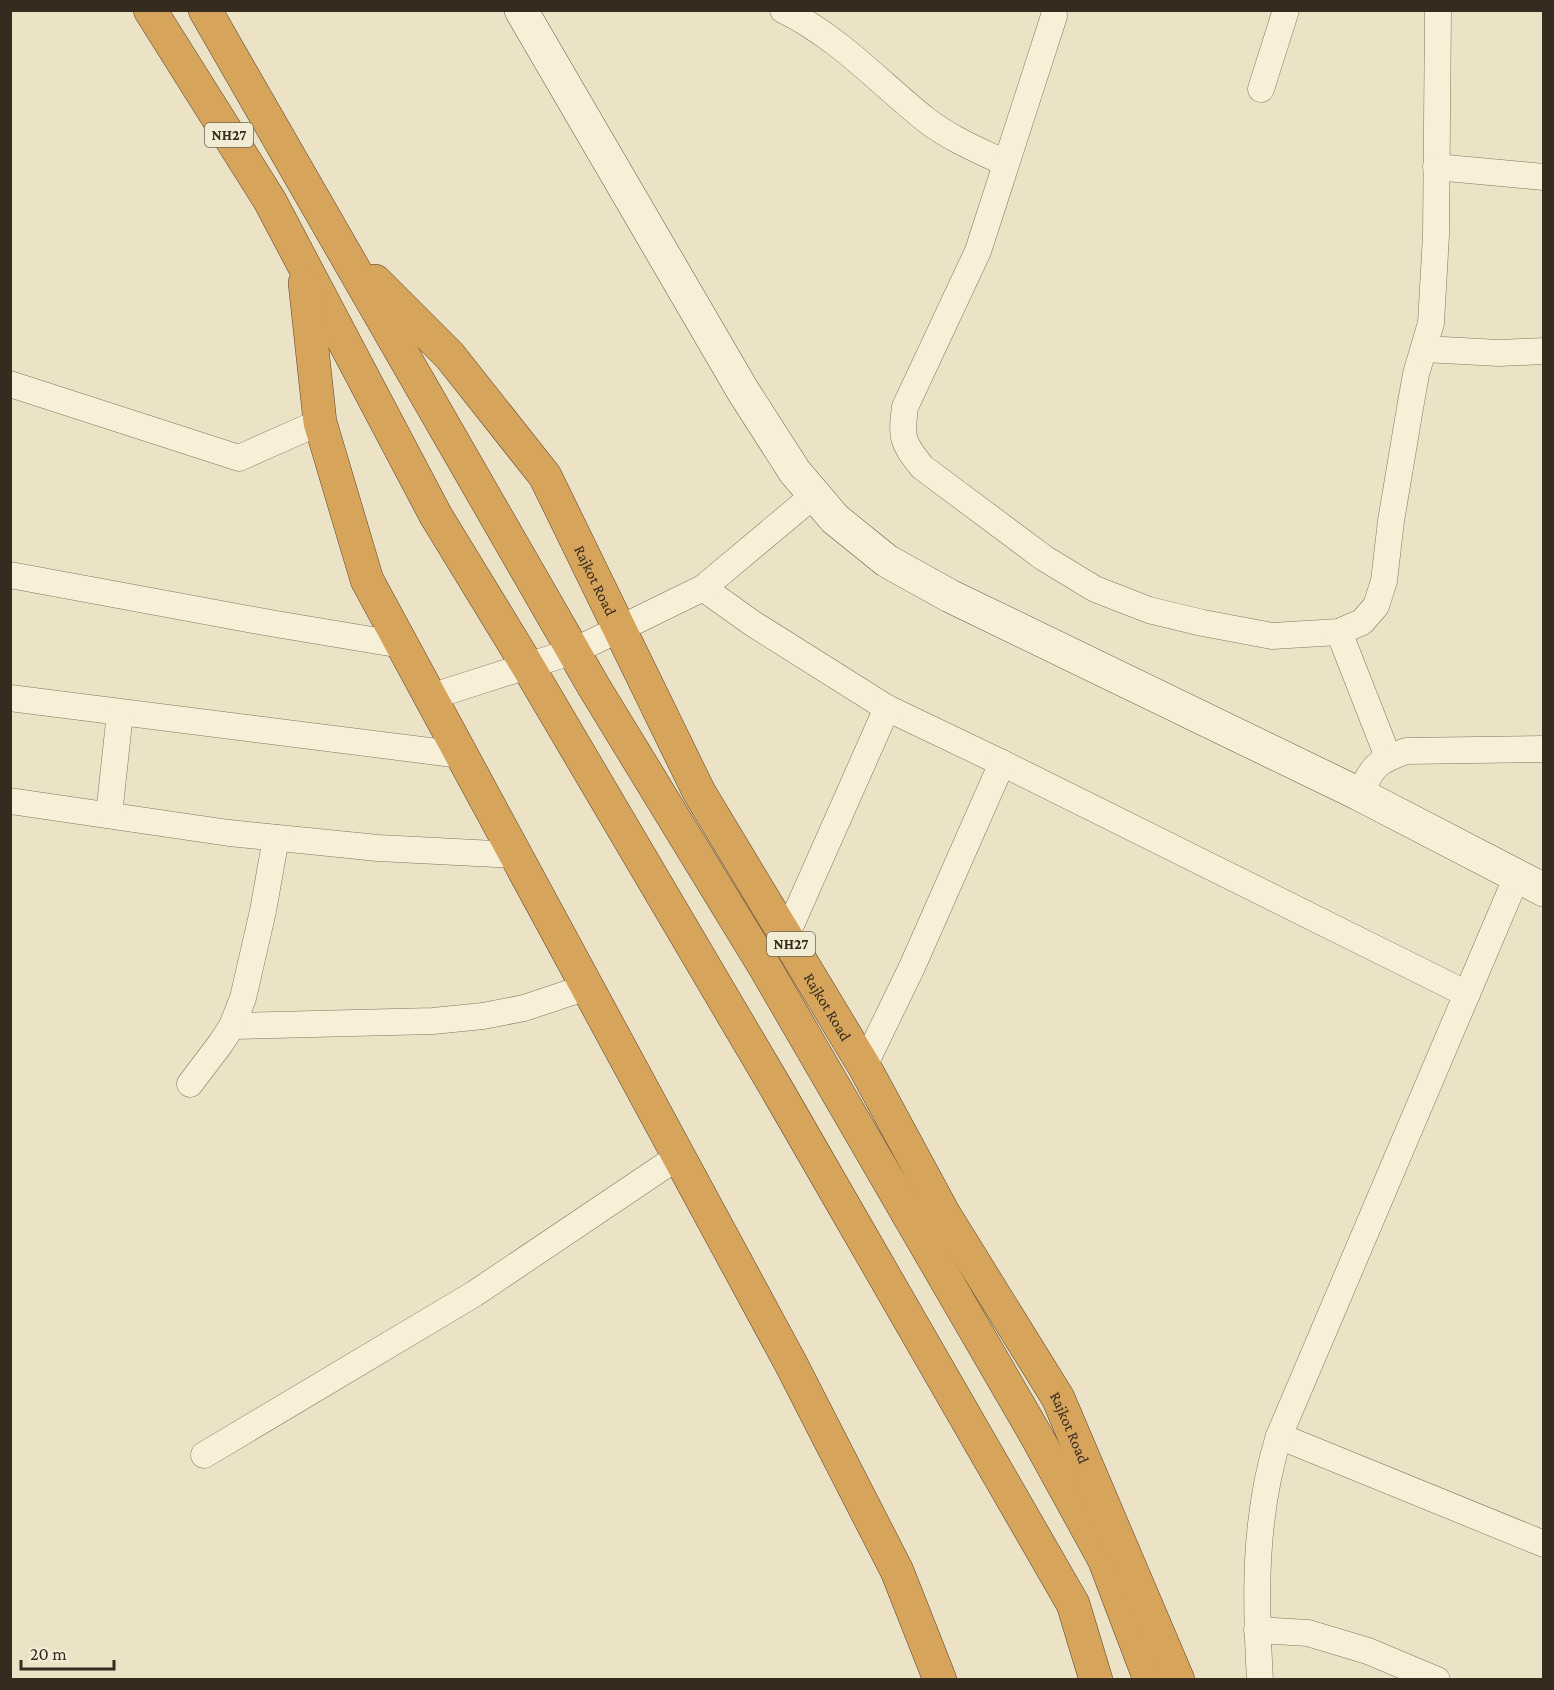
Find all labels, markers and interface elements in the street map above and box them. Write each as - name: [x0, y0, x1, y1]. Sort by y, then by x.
- road number: NH27: [205, 123, 253, 147]
- street label: Rajkot Road: [571, 542, 620, 619]
- road number: NH27: [767, 932, 815, 956]
- street label: Rajkot Road: [801, 969, 855, 1044]
- street label: Rajkot Road: [1047, 1388, 1093, 1466]
- scale bar: [21, 1633, 114, 1671]
- text: 20 m: [30, 1644, 67, 1664]

